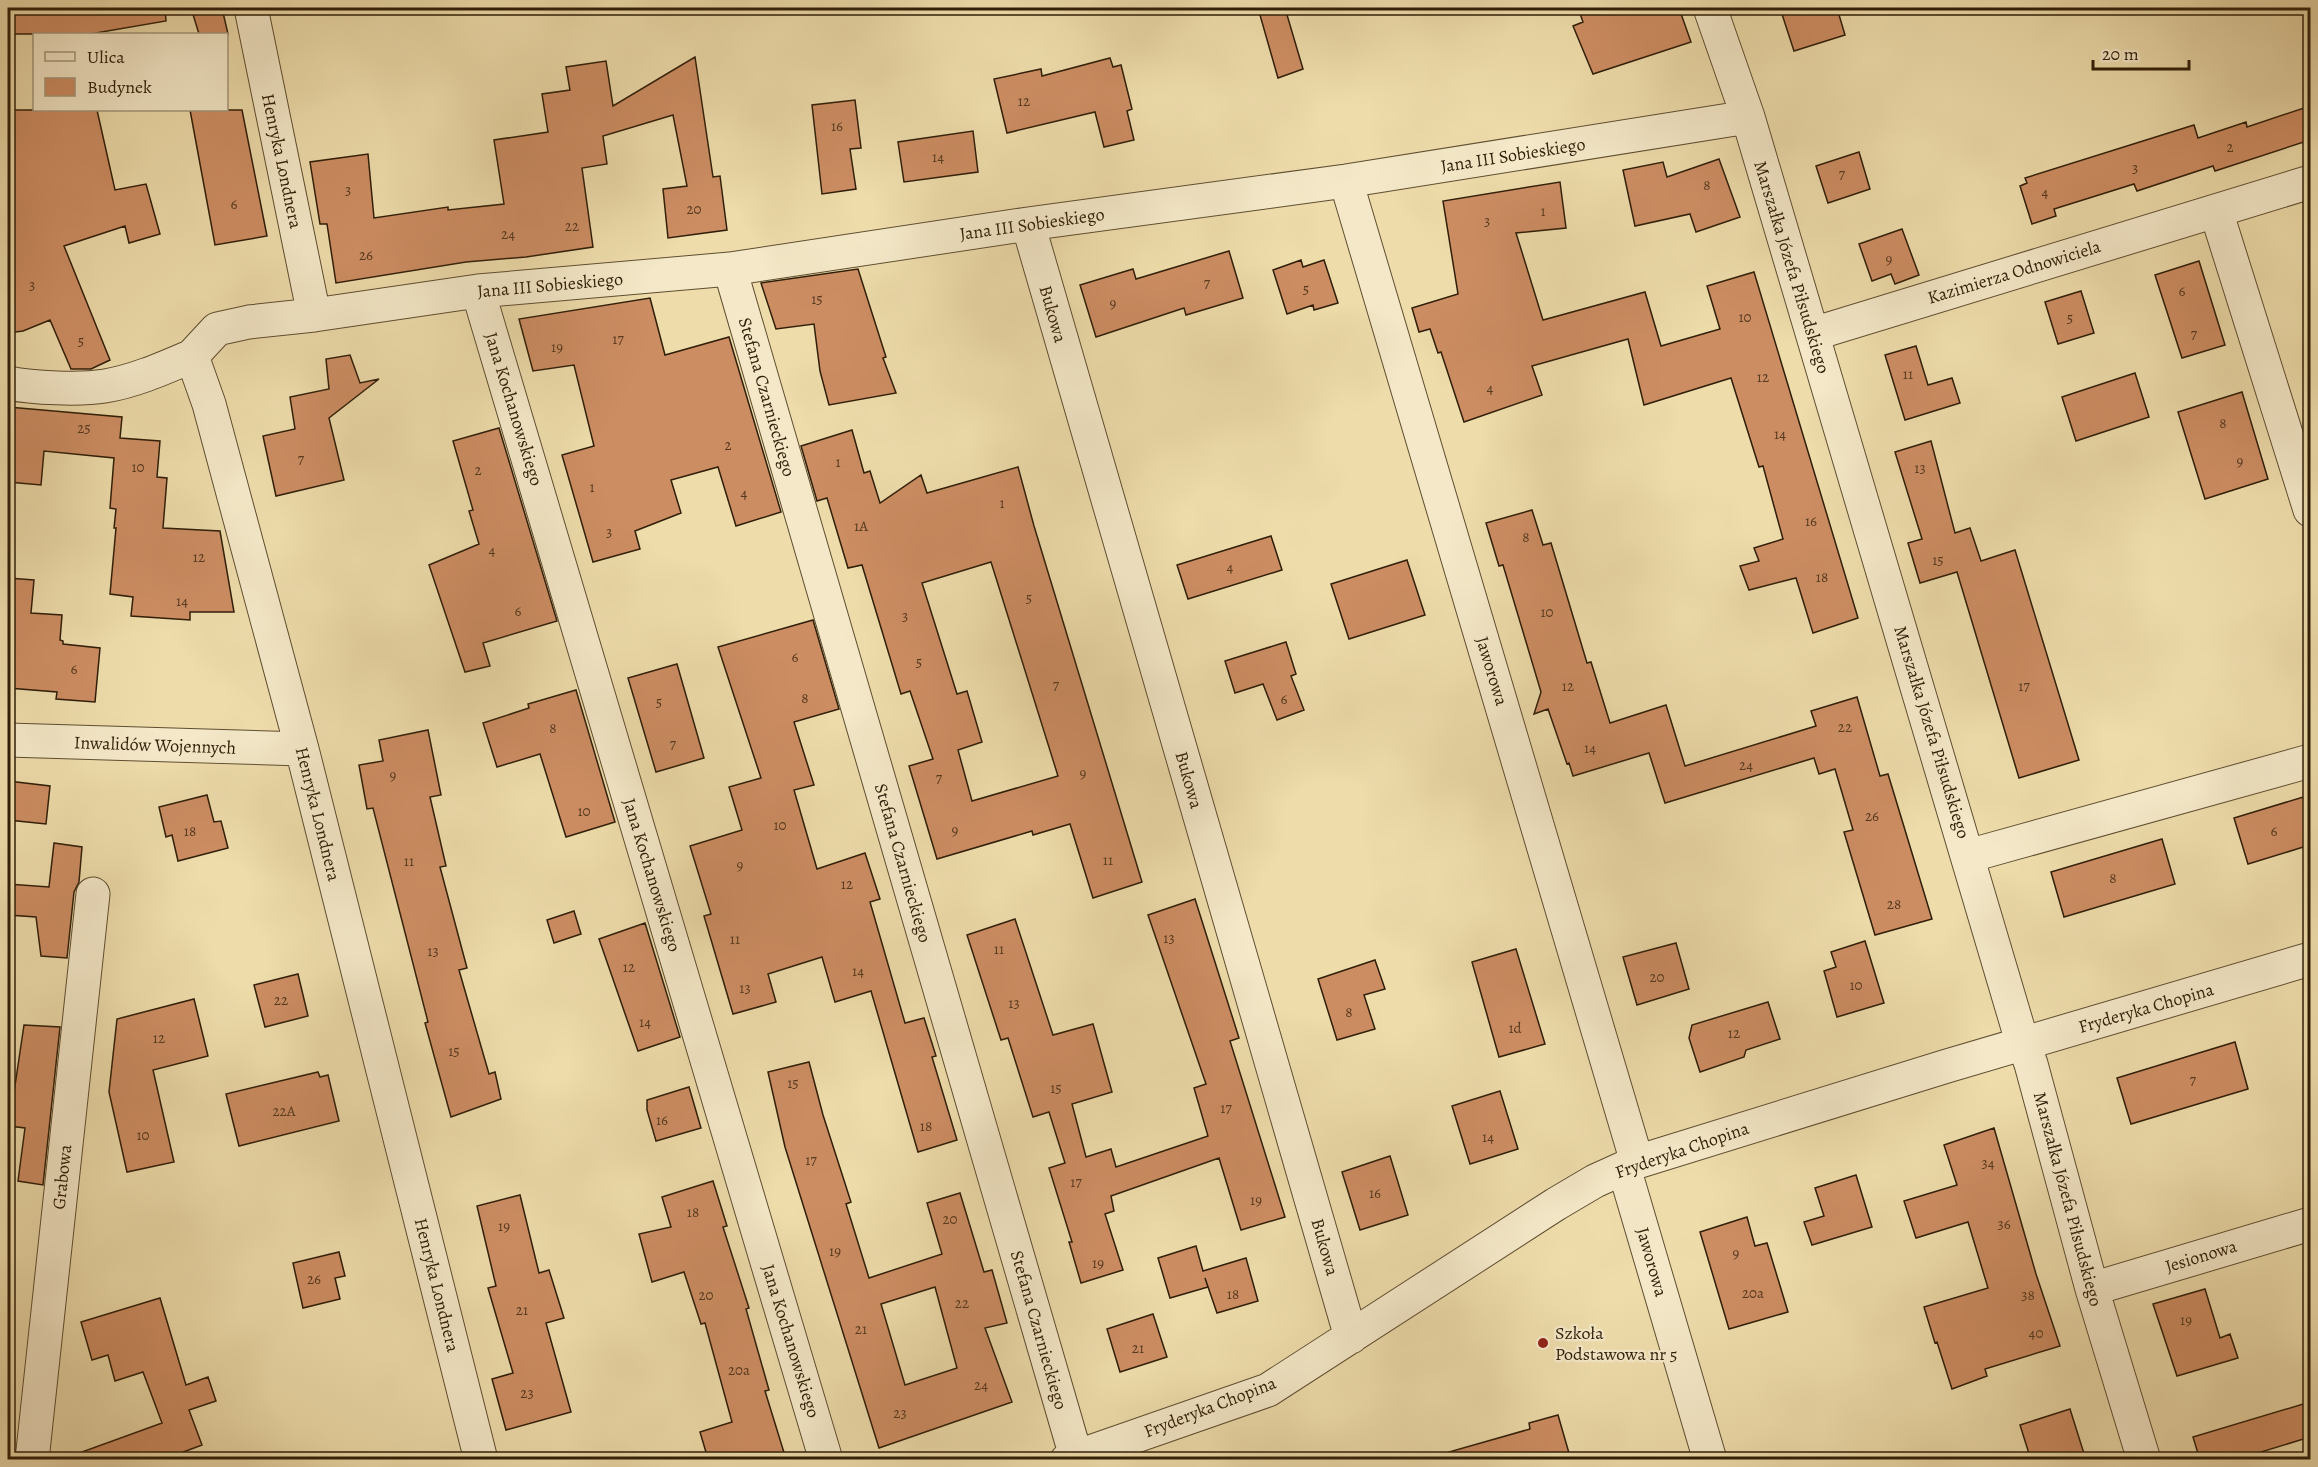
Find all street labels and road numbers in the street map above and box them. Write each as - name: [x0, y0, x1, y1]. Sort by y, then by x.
- street label: Henryka Londnera: [256, 91, 308, 231]
- street label: Jana III Sobieskiego: [1439, 132, 1587, 178]
- street label: Marszałka Józefa Piłsudskiego: [1748, 158, 1836, 376]
- street label: Jana III Sobieskiego: [958, 202, 1106, 246]
- street label: Kazimierza Odnowiciela: [1924, 234, 2104, 310]
- street label: Jana III Sobieskiego: [476, 267, 624, 303]
- street label: Bukowa: [1033, 283, 1073, 346]
- street label: Stefana Czarnieckiego: [733, 315, 801, 479]
- street label: Jana Kochanowskiego: [479, 329, 549, 489]
- street label: Marszałka Józefa Piłsudskiego: [1888, 623, 1976, 841]
- street label: Jaworowa: [1470, 634, 1514, 709]
- street label: Inwalidów Wojennych: [74, 730, 237, 760]
- street label: Henryka Londnera: [290, 744, 346, 884]
- street label: Bukowa: [1169, 749, 1209, 812]
- street label: Stefana Czarnieckiego: [869, 781, 937, 945]
- street label: Jana Kochanowskiego: [617, 795, 687, 955]
- street label: Fryderyka Chopina: [2075, 977, 2217, 1039]
- street label: Marszałka Józefa Piłsudskiego: [2028, 1089, 2108, 1309]
- street label: Fryderyka Chopina: [1612, 1116, 1753, 1184]
- street label: Grabowa: [47, 1143, 77, 1211]
- street label: Henryka Londnera: [409, 1215, 465, 1355]
- street label: Bukowa: [1305, 1216, 1345, 1279]
- street label: Jaworowa: [1631, 1225, 1673, 1300]
- street label: Jesionowa: [2162, 1234, 2240, 1278]
- street label: Stefana Czarnieckiego: [1005, 1248, 1073, 1412]
- street label: Jana Kochanowskiego: [756, 1261, 826, 1421]
- street label: Fryderyka Chopina: [1140, 1371, 1280, 1443]

